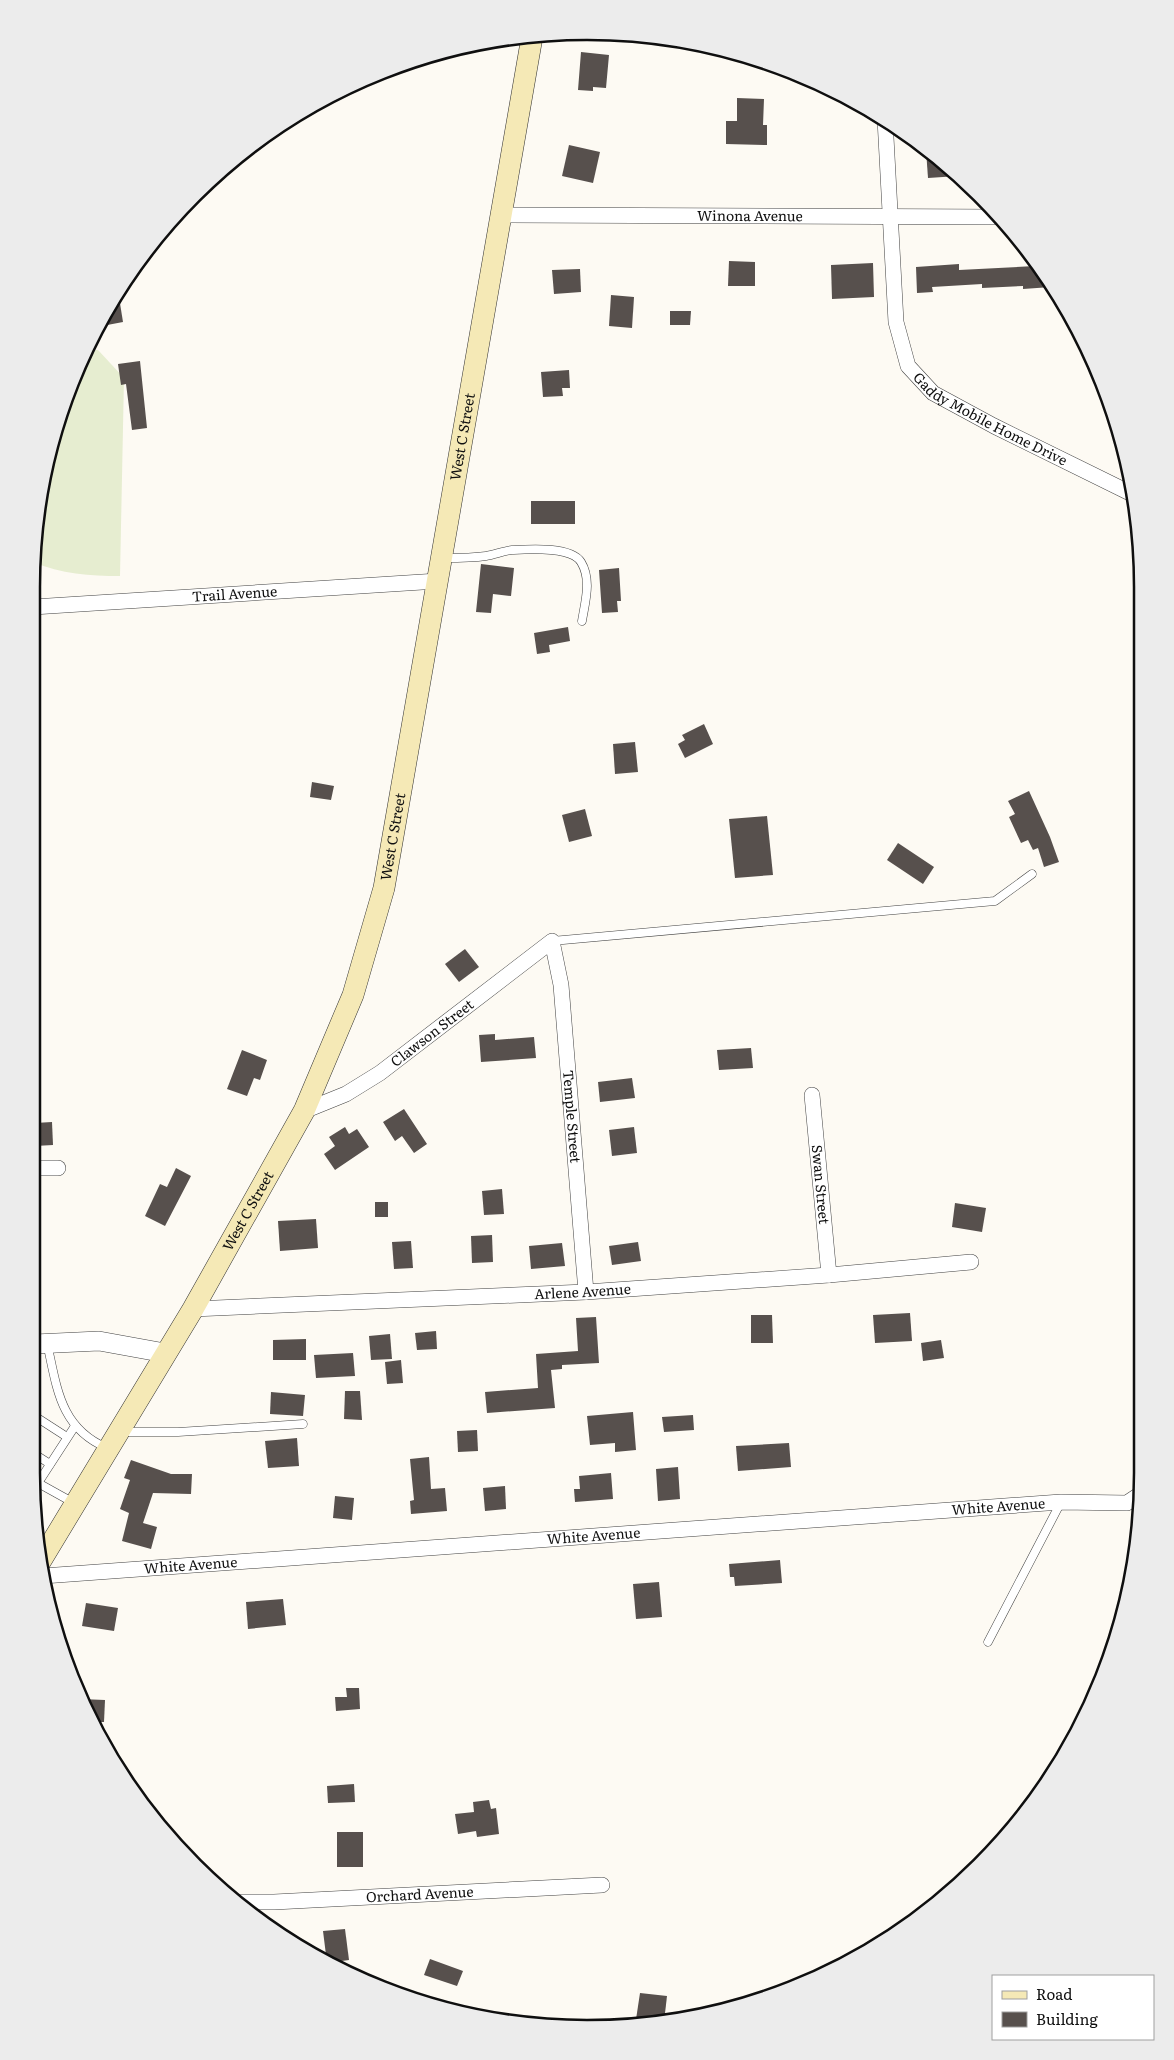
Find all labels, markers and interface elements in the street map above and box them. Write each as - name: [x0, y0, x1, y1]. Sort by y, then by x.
- street label: Winona Avenue: [697, 205, 803, 225]
- street label: Gaddy Mobile Home Drive: [909, 367, 1071, 470]
- street label: West C Street: [444, 391, 479, 482]
- street label: Trail Avenue: [191, 580, 278, 606]
- street label: West C Street: [374, 791, 409, 882]
- street label: Clawson Street: [386, 994, 478, 1071]
- street label: Temple Street: [559, 1069, 586, 1164]
- street label: Swan Street: [808, 1144, 835, 1225]
- street label: West C Street: [217, 1167, 278, 1254]
- street label: Arlene Avenue: [534, 1278, 631, 1303]
- street label: White Avenue: [951, 1492, 1046, 1519]
- street label: White Avenue: [546, 1522, 641, 1548]
- street label: White Avenue: [143, 1551, 238, 1578]
- street label: Orchard Avenue: [365, 1881, 474, 1906]
- legend: [992, 1975, 1154, 2040]
- text: Road: [1036, 1982, 1072, 2005]
- text: Building: [1036, 2007, 1098, 2030]

